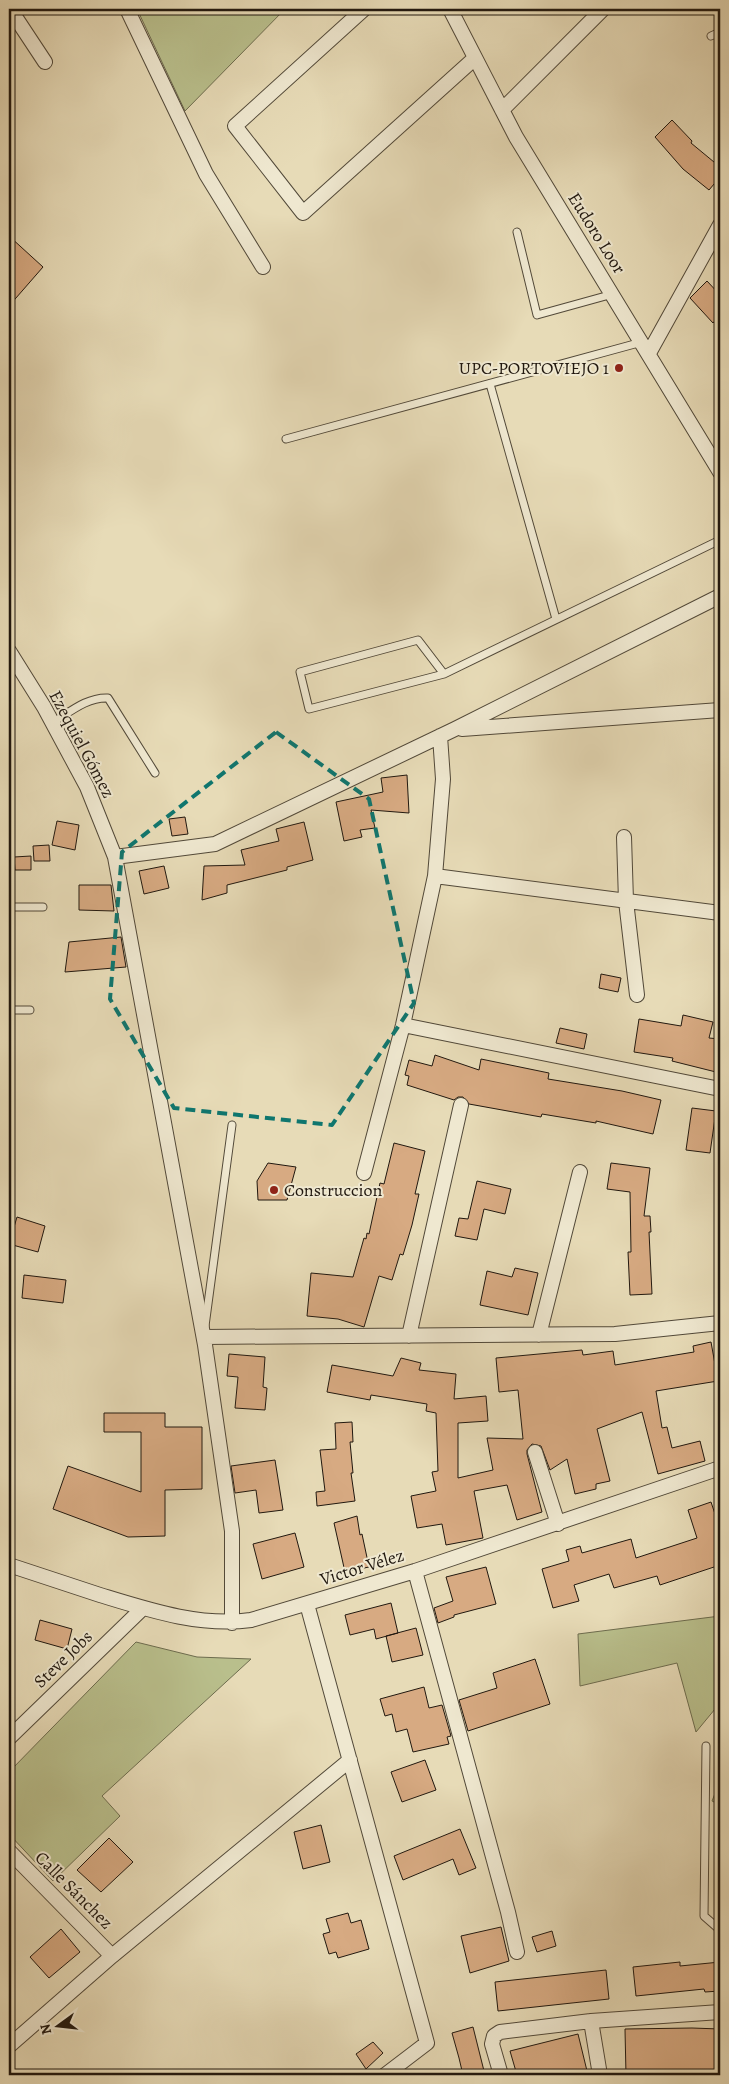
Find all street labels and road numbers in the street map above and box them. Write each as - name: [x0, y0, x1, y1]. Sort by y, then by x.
- street label: Eudoro Loor: [562, 188, 632, 278]
- street label: Ezequiel Gómez: [44, 686, 120, 802]
- street label: Victor Vélez: [316, 1543, 407, 1591]
- street label: Steve Jobs: [28, 1625, 98, 1693]
- street label: Calle Sánchez: [30, 1846, 118, 1934]

